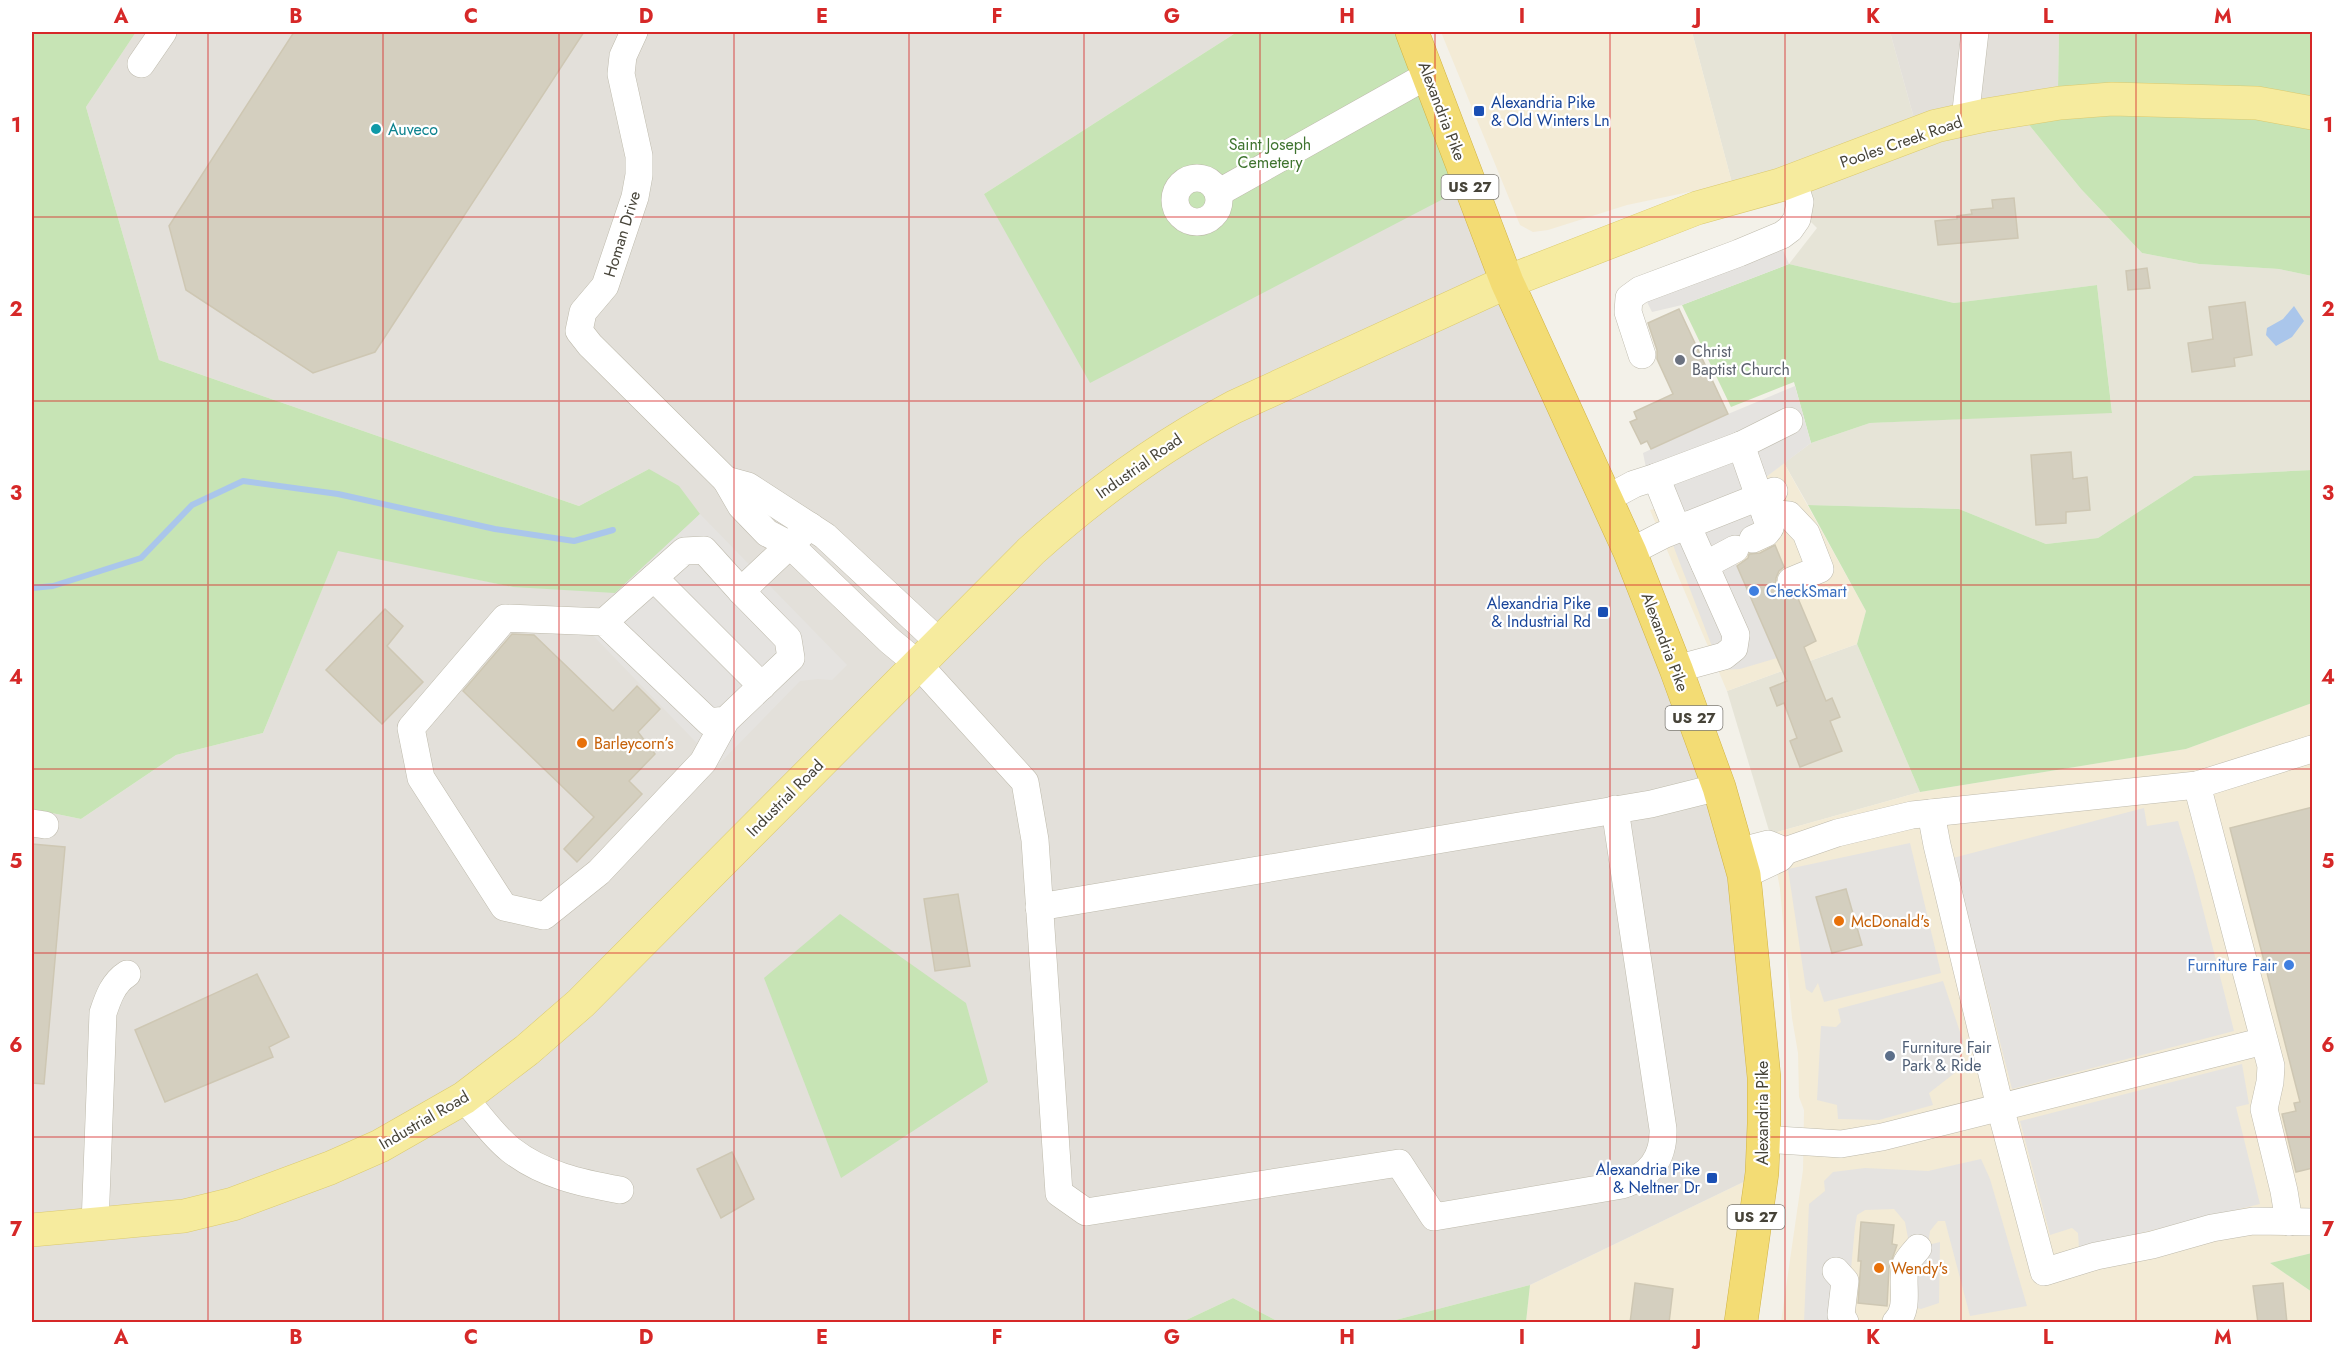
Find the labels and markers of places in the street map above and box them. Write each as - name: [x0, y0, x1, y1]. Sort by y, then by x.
- place label: Alexandria Pike & Old Winters Ln: [1491, 91, 1610, 132]
- marker: Alexandria Pike & Old Winters Ln: [1472, 104, 1486, 118]
- place label: Auveco: [388, 118, 438, 141]
- marker: Auveco: [369, 122, 383, 136]
- place label: Christ Baptist Church: [1692, 340, 1790, 381]
- marker: Christ Baptist Church: [1673, 353, 1687, 367]
- place label: CheckSmart: [1766, 580, 1847, 603]
- marker: CheckSmart: [1747, 584, 1761, 598]
- place label: Alexandria Pike & Industrial Rd: [1487, 592, 1591, 633]
- marker: Alexandria Pike & Industrial Rd: [1596, 605, 1610, 619]
- place label: Barleycorn’s: [594, 732, 674, 755]
- marker: Barleycorn’s: [575, 736, 589, 750]
- place label: McDonald's: [1851, 910, 1930, 933]
- marker: McDonald's: [1832, 914, 1846, 928]
- place label: Furniture Fair: [2187, 954, 2278, 977]
- marker: Furniture Fair: [2282, 958, 2296, 972]
- place label: Furniture Fair Park & Ride: [1902, 1036, 1992, 1077]
- marker: Furniture Fair Park & Ride: [1883, 1049, 1897, 1063]
- place label: Alexandria Pike & Neltner Dr: [1596, 1158, 1701, 1199]
- marker: Alexandria Pike & Neltner Dr: [1705, 1171, 1719, 1185]
- place label: Wendy's: [1891, 1257, 1948, 1280]
- marker: Wendy's: [1872, 1261, 1886, 1275]

